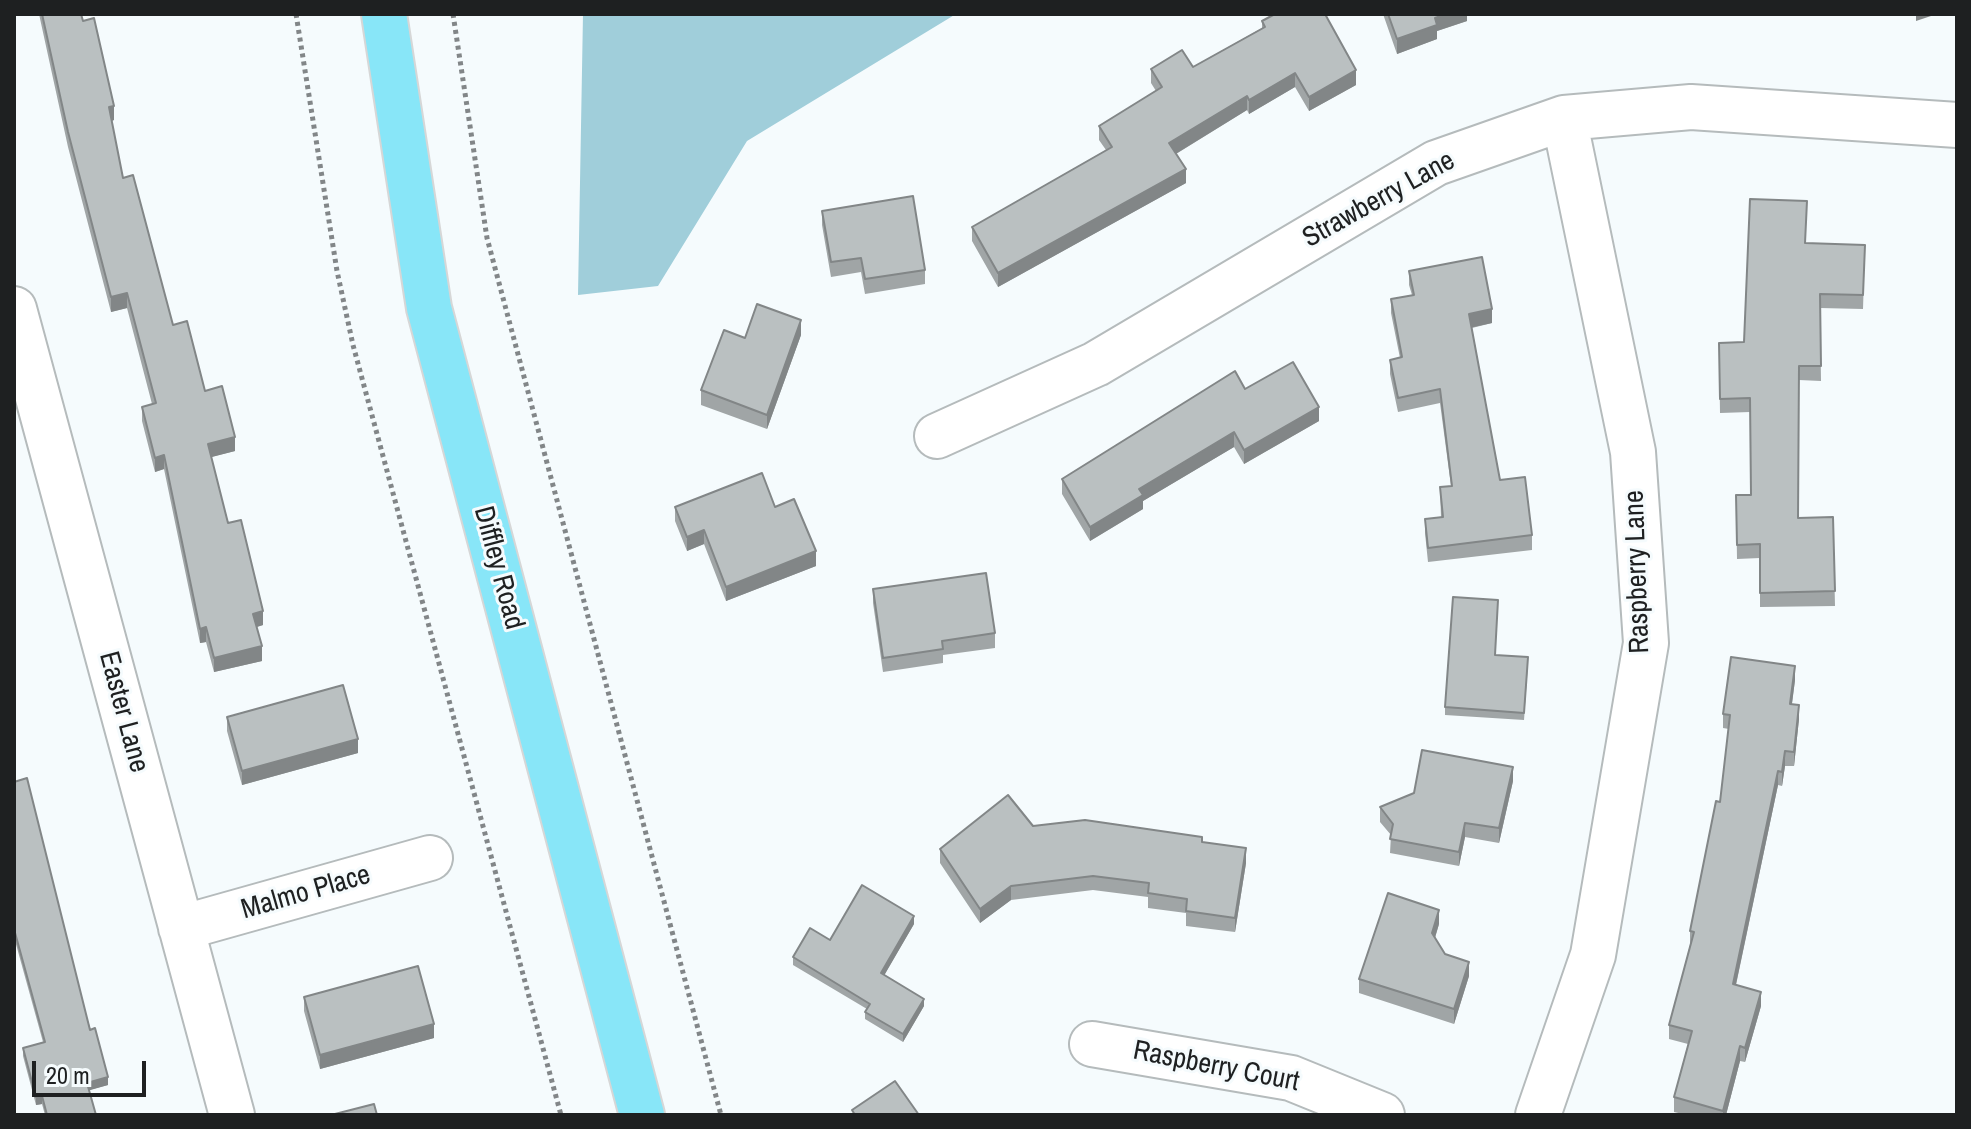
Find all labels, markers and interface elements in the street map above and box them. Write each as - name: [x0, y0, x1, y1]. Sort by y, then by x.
- street label: Strawberry Lane: [1297, 144, 1461, 256]
- street label: Raspberry Lane: [1618, 490, 1658, 654]
- street label: Diffley Road: [465, 503, 531, 633]
- street label: Easter Lane: [91, 648, 155, 776]
- street label: Malmo Place: [238, 859, 374, 927]
- street label: Raspberry Court: [1130, 1034, 1302, 1100]
- scale bar: [36, 1045, 150, 1095]
- text: 20 m: [46, 1059, 90, 1091]

